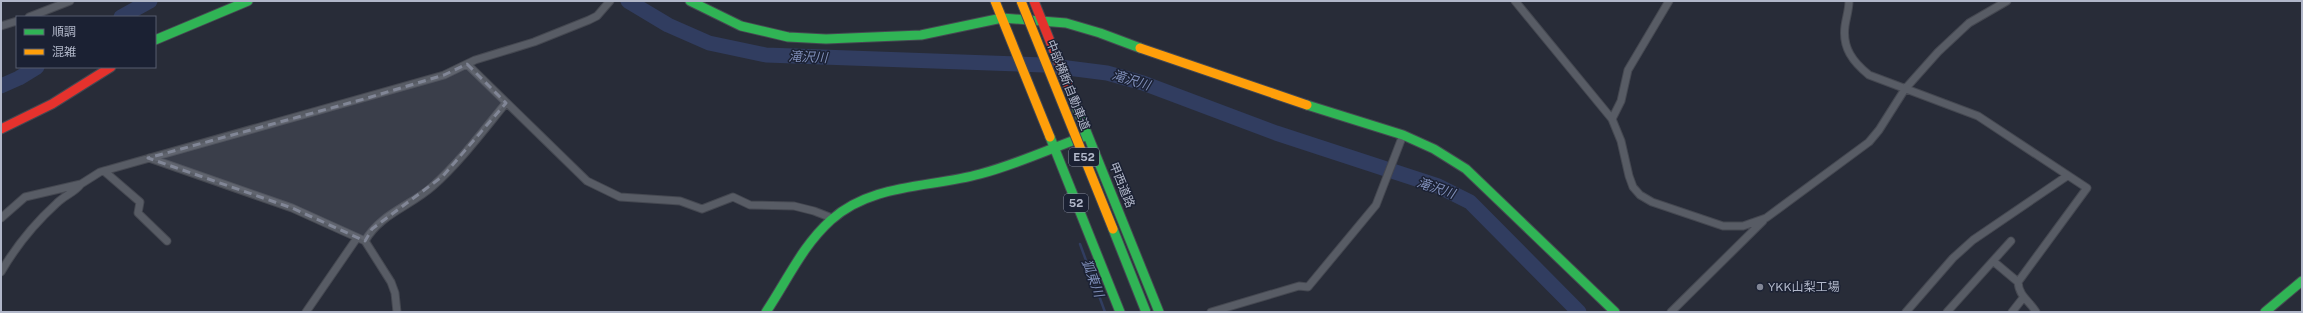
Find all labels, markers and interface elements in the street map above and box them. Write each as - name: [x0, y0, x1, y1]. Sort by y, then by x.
- legend: [16, 16, 156, 68]
- text: 順調: [52, 25, 76, 39]
- street label: 中部横断自動車道: [1044, 38, 1092, 132]
- text: 混雑: [52, 45, 76, 59]
- water label: 滝沢川: [788, 49, 830, 65]
- water label: 滝沢川: [1110, 67, 1154, 93]
- road number: E52: [1069, 148, 1099, 166]
- street label: 甲西道路: [1107, 160, 1137, 210]
- water label: 滝沢川: [1415, 175, 1459, 202]
- road number: 52: [1064, 194, 1088, 212]
- water label: 狐東川: [1079, 257, 1107, 301]
- place label: YKK山梨工場: [1768, 280, 1840, 294]
- marker: YKK山梨工場: [1755, 282, 1765, 292]

